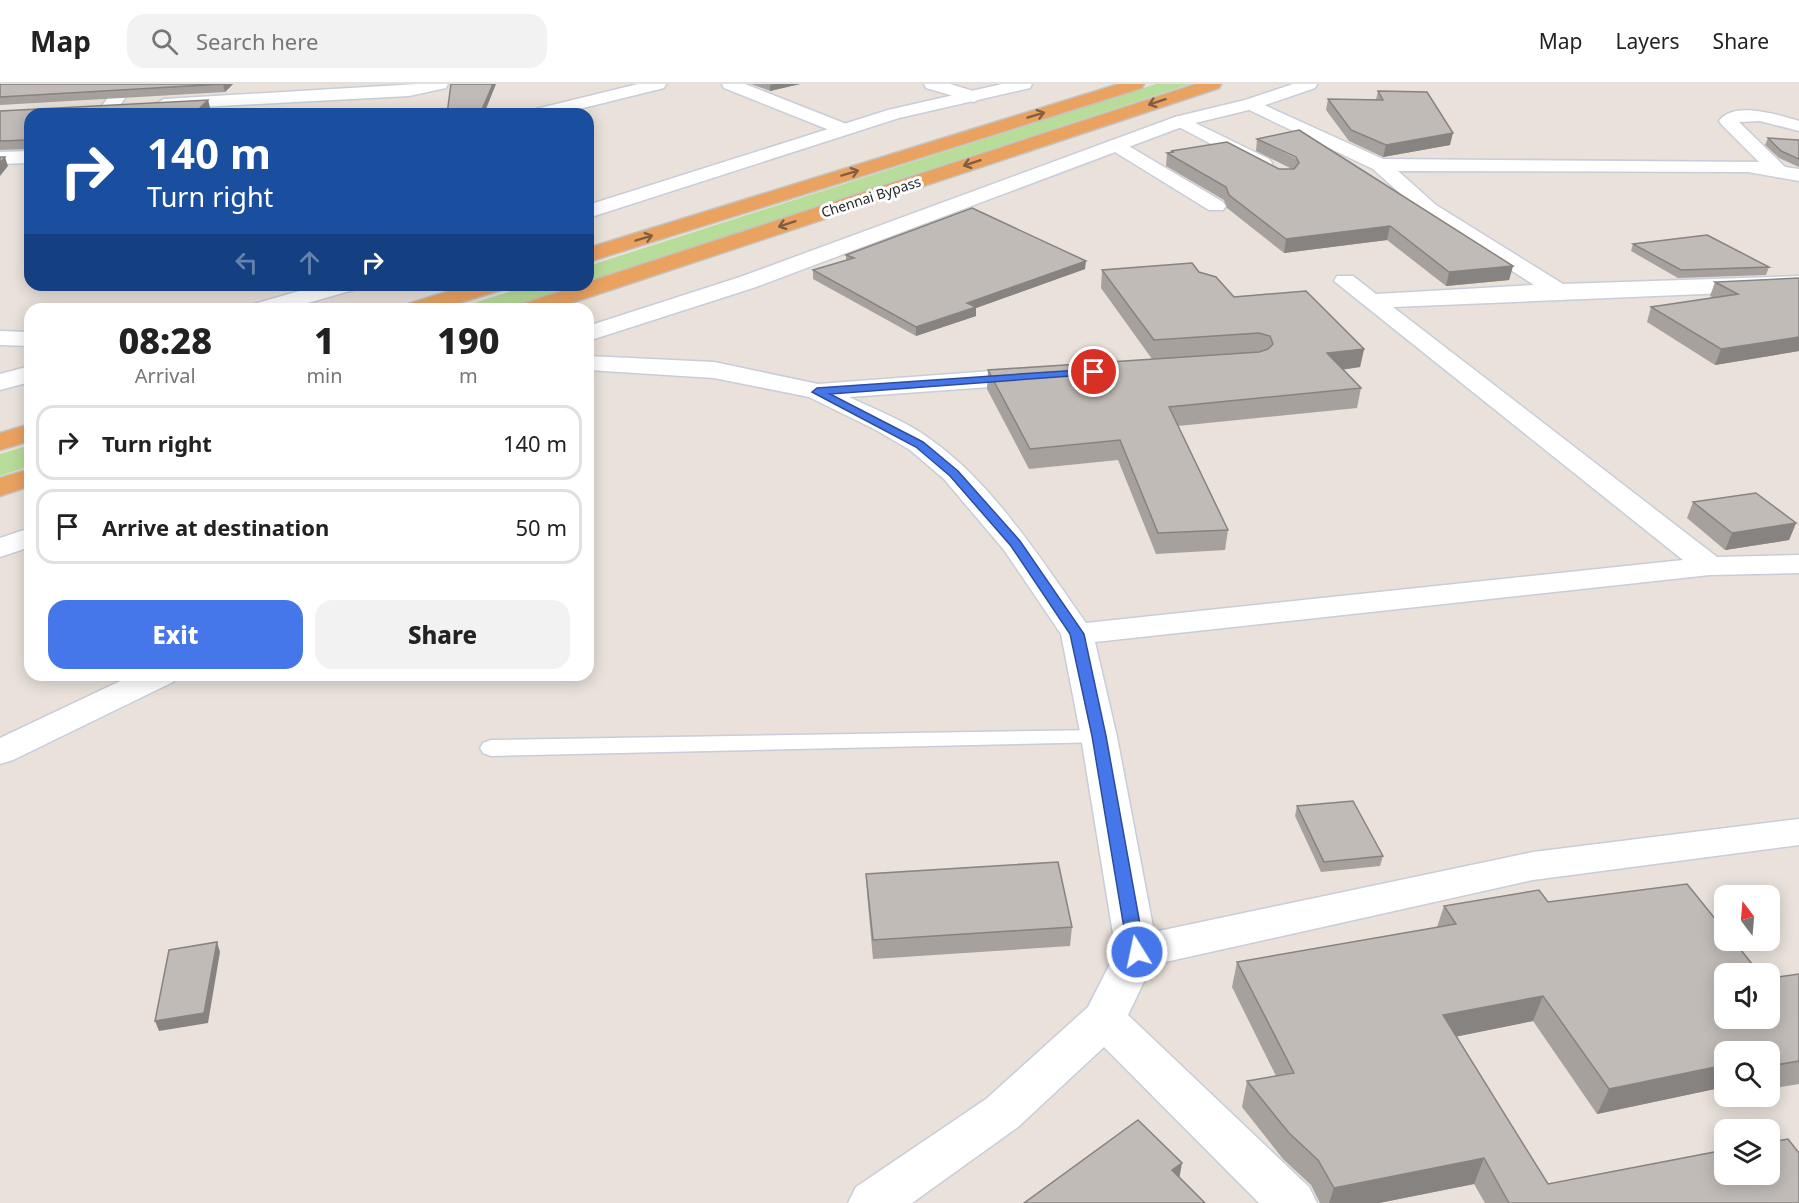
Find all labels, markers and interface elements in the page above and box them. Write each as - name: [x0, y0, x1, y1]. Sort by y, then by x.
- search box: [127, 14, 547, 68]
- text: Map: [30, 22, 91, 60]
- icon: search: [148, 25, 181, 58]
- text: Search here: [196, 26, 318, 56]
- text: Map: [1539, 27, 1583, 55]
- text: Layers: [1616, 27, 1680, 55]
- text: Share: [1713, 27, 1769, 55]
- one-way arrow: [1148, 98, 1167, 109]
- one-way arrow: [1026, 109, 1045, 120]
- text: 140 m: [147, 124, 271, 181]
- icon: right: [48, 132, 126, 210]
- one-way arrow: [963, 159, 982, 170]
- one-way arrow: [840, 167, 859, 178]
- street label: Chennai Bypass: [818, 171, 923, 222]
- text: Turn right: [147, 178, 273, 215]
- one-way arrow: [778, 220, 797, 231]
- one-way arrow: [634, 232, 653, 243]
- icon: left: [230, 246, 263, 279]
- icon: ahead: [293, 246, 326, 279]
- icon: right: [356, 246, 389, 279]
- text: 08:28: [118, 316, 212, 365]
- text: 1: [314, 316, 335, 365]
- text: 190: [437, 316, 500, 365]
- pin: [1068, 346, 1119, 397]
- icon: arrive: [1077, 355, 1110, 388]
- text: Arrival: [135, 362, 196, 389]
- text: min: [306, 362, 343, 389]
- text: m: [459, 362, 478, 389]
- icon: right: [51, 426, 84, 459]
- text: Turn right: [102, 428, 212, 458]
- text: 140 m: [503, 428, 567, 458]
- icon: arrive: [51, 510, 84, 543]
- text: Arrive at destination: [102, 512, 329, 542]
- text: 50 m: [516, 512, 567, 542]
- button: Exit: [48, 600, 303, 669]
- button: Share: [315, 600, 570, 669]
- north arrow: [1714, 885, 1780, 951]
- map controls: [1714, 885, 1780, 1185]
- position arrow: [1105, 920, 1169, 984]
- button: sound: [1714, 963, 1780, 1029]
- button: search: [1714, 1041, 1780, 1107]
- button: layers: [1714, 1119, 1780, 1185]

